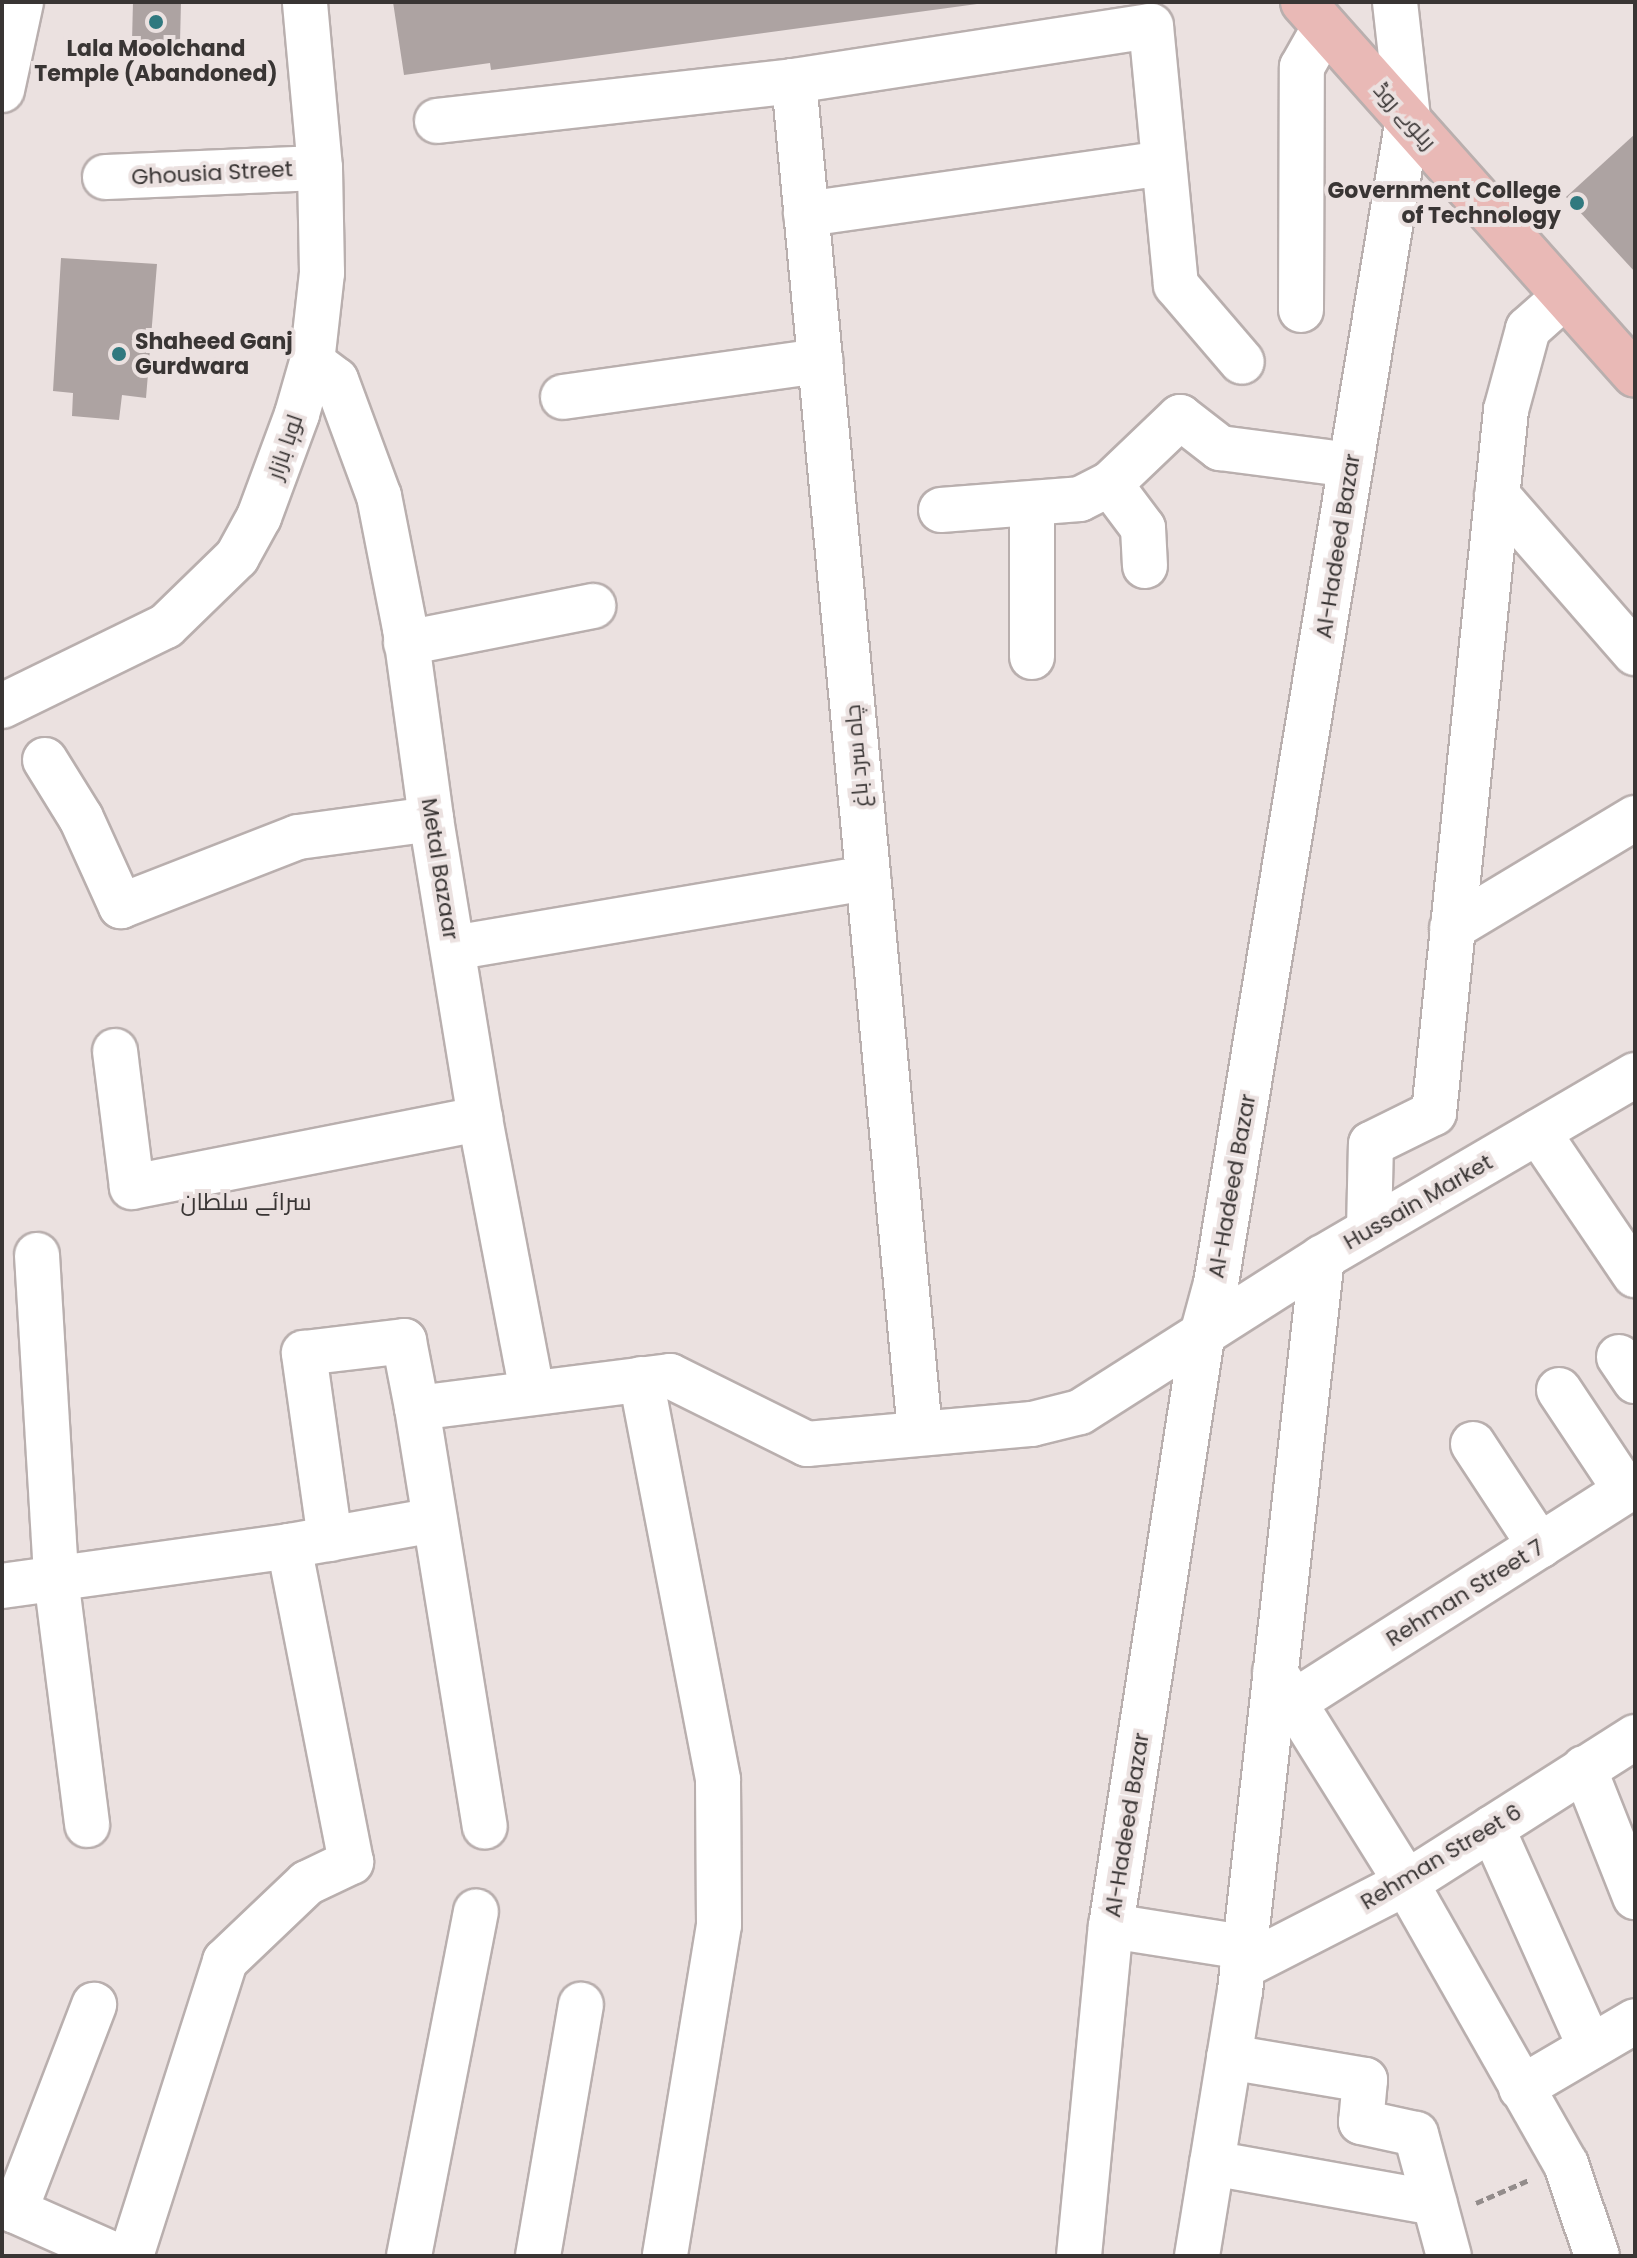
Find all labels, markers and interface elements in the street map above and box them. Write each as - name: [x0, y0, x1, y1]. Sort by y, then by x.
- marker: Lala Moolchand Temple (Abandoned): [147, 13, 165, 31]
- place label: Lala Moolchand Temple (Abandoned): [34, 35, 278, 86]
- street label: ریلوے روڈ: [1368, 77, 1442, 155]
- street label: Ghousia Street: [131, 156, 293, 190]
- place label: Government College of Technology: [1328, 177, 1561, 228]
- marker: Government College of Technology: [1568, 194, 1586, 212]
- place label: Shaheed Ganj Gurdwara: [135, 328, 293, 380]
- marker: Shaheed Ganj Gurdwara: [110, 345, 128, 363]
- street label: لوہا بازار: [262, 411, 308, 483]
- street label: Al-Hadeed Bazar: [1310, 452, 1366, 640]
- street label: چاہ سرد باغ: [839, 704, 875, 808]
- street label: Metal Bazaar: [416, 796, 464, 942]
- street label: Al-Hadeed Bazar: [1203, 1092, 1261, 1280]
- street label: Hussain Market: [1339, 1149, 1497, 1255]
- district label: سرائے سلطان: [180, 1188, 312, 1216]
- street label: Rehman Street 7: [1381, 1534, 1549, 1652]
- street label: Al-Hadeed Bazar: [1099, 1731, 1155, 1919]
- street label: Rehman Street 6: [1356, 1799, 1526, 1915]

